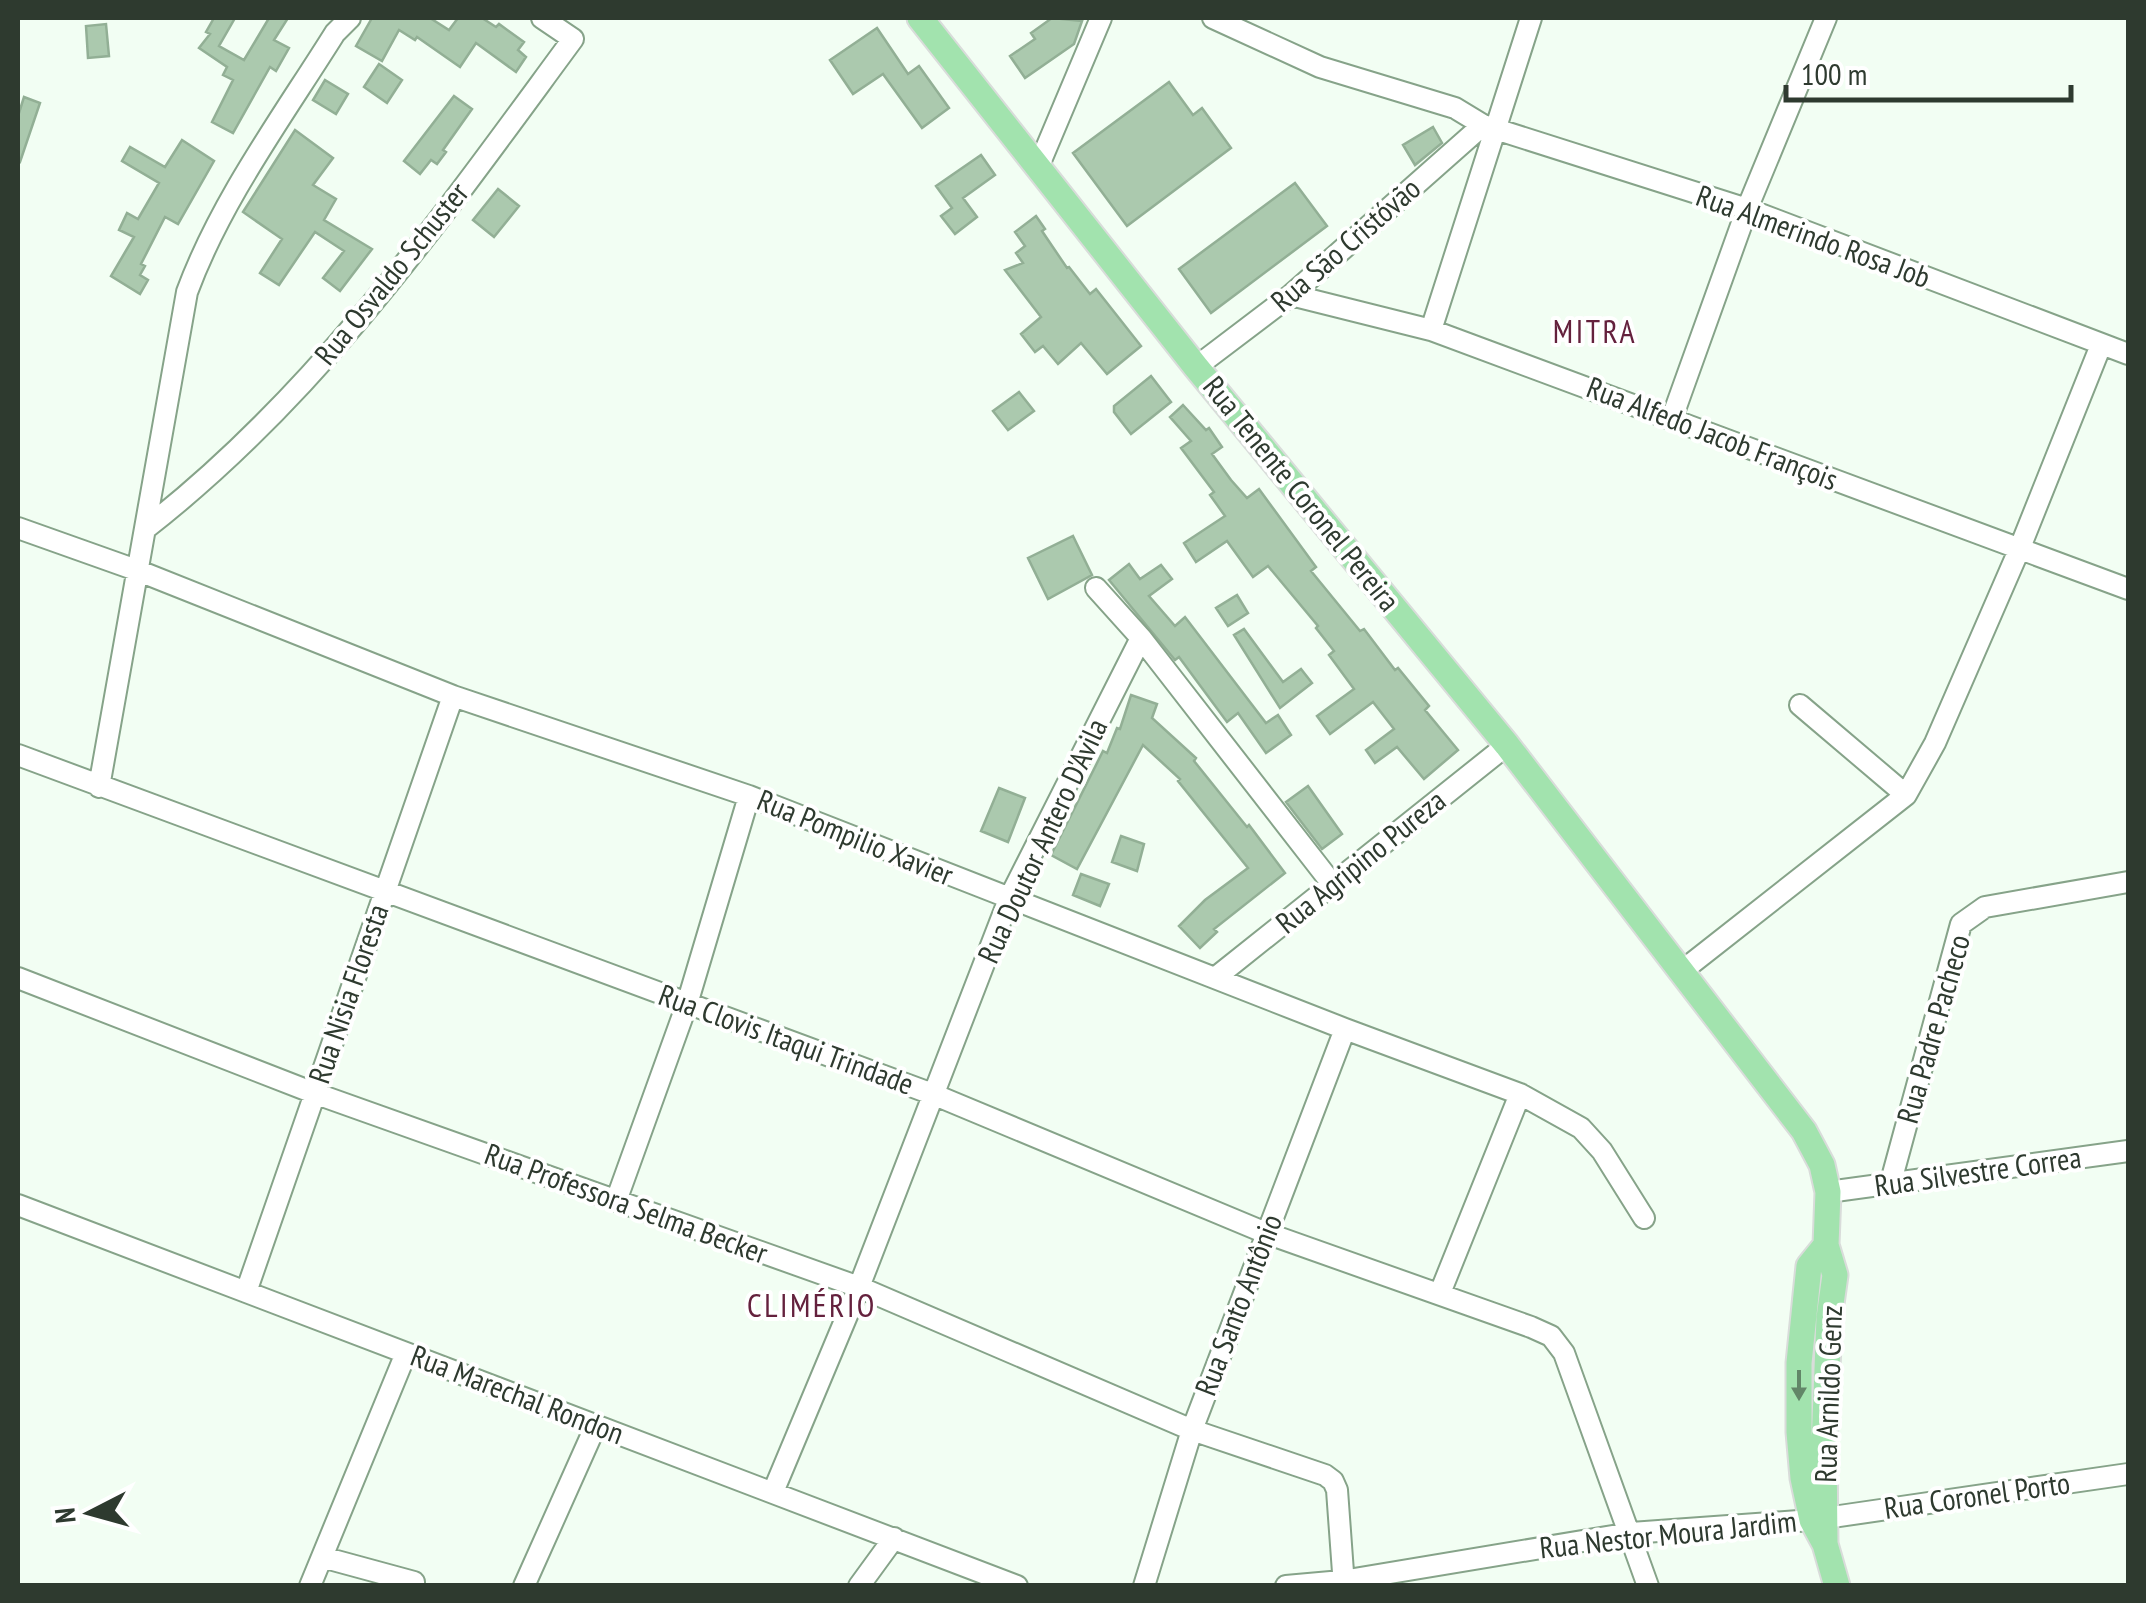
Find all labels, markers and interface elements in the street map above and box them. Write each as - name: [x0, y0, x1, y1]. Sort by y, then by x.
- scale bar: [1786, 40, 2071, 102]
- text: 100 m: [1801, 54, 1867, 93]
- street label: Rua São Cristóvão: [1262, 168, 1428, 319]
- street label: Rua Osvaldo Schuster: [305, 173, 477, 372]
- street label: Rua Almerindo Rosa Job: [1691, 175, 1936, 296]
- district label: MITRA: [1553, 310, 1637, 352]
- street label: Rua Tenente Coronel Pereira: [1195, 367, 1409, 619]
- street label: Rua Alfedo Jacob François: [1582, 367, 1844, 498]
- street label: Rua Doutor Antero D'Avila: [968, 712, 1115, 969]
- street label: Rua Pompilio Xavier: [752, 780, 960, 894]
- street label: Rua Agripino Pureza: [1267, 780, 1453, 941]
- street label: Rua Nisia Floresta: [299, 899, 396, 1088]
- street label: Rua Padre Pacheco: [1887, 930, 1978, 1127]
- street label: Rua Clovis Itaqui Trindade: [654, 974, 919, 1103]
- street label: Rua Professora Selma Becker: [480, 1133, 774, 1272]
- street label: Rua Silvestre Correa: [1872, 1137, 2084, 1204]
- street label: Rua Santo Antônio: [1185, 1208, 1290, 1401]
- district label: CLIMÉRIO: [747, 1284, 877, 1326]
- street label: Rua Arnildo Genz: [1805, 1305, 1850, 1483]
- street label: Rua Marechal Rondon: [406, 1335, 630, 1452]
- one-way arrow: [1791, 1369, 1807, 1401]
- street label: Rua Coronel Porto: [1881, 1462, 2072, 1527]
- north arrow: [40, 1463, 140, 1563]
- street label: Rua Nestor Moura Jardim: [1537, 1501, 1798, 1566]
- text: N: [45, 1506, 84, 1525]

